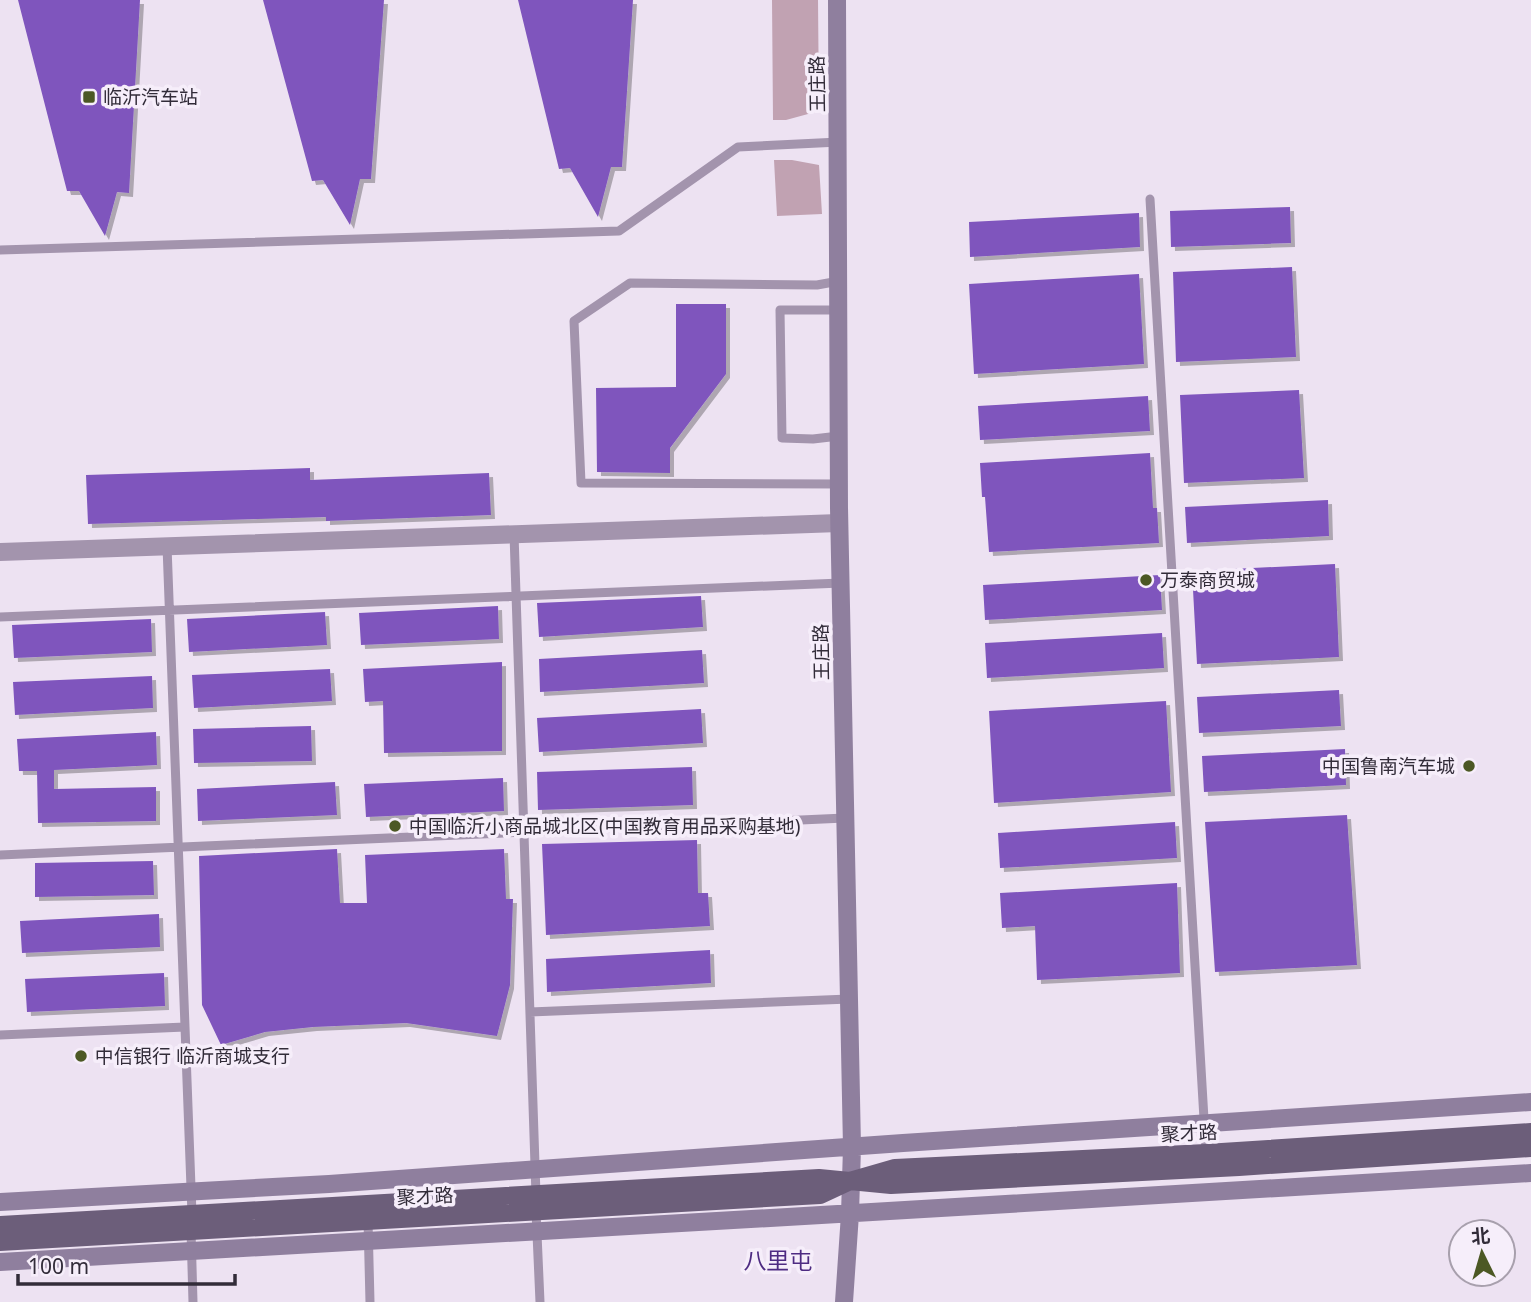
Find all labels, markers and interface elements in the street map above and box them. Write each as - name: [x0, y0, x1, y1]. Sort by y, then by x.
- street label: 王庄路: [804, 55, 830, 113]
- place label: 临沂汽车站: [103, 84, 198, 110]
- marker: 临沂汽车站: [81, 89, 97, 105]
- place label: 万泰商贸城: [1160, 567, 1255, 593]
- marker: 万泰商贸城: [1138, 572, 1154, 588]
- street label: 王庄路: [808, 623, 834, 681]
- place label: 中国鲁南汽车城: [1322, 753, 1455, 779]
- marker: 中国鲁南汽车城: [1461, 758, 1477, 774]
- place label: 中国临沂小商品城北区(中国教育用品采购基地): [409, 813, 800, 839]
- marker: 中国临沂小商品城北区(中国教育用品采购基地): [387, 818, 403, 834]
- place label: 中信银行 临沂商城支行: [95, 1043, 290, 1069]
- marker: 中信银行 临沂商城支行: [73, 1048, 89, 1064]
- street label: 聚才路: [1160, 1119, 1218, 1147]
- street label: 聚才路: [396, 1182, 454, 1210]
- north arrow: [1447, 1218, 1517, 1288]
- text: 北: [1470, 1222, 1491, 1250]
- scale bar: [18, 1242, 234, 1286]
- district label: 八里屯: [744, 1244, 813, 1276]
- text: 100 m: [28, 1252, 89, 1280]

